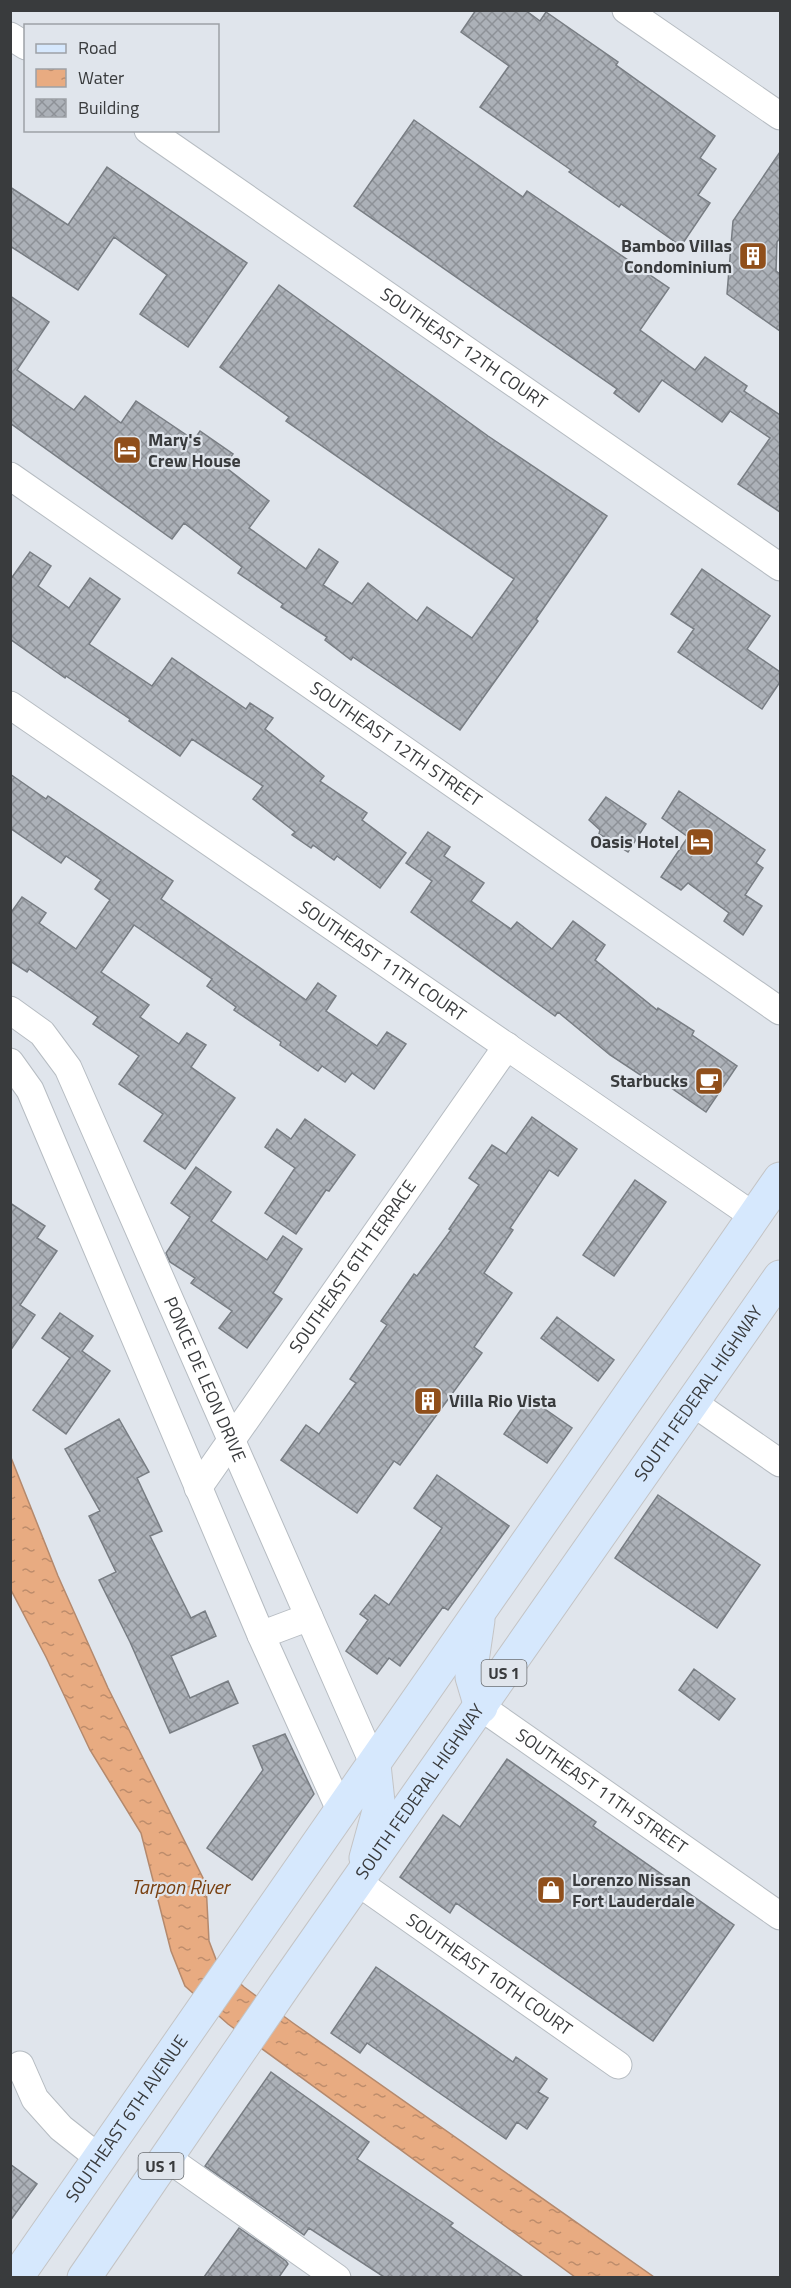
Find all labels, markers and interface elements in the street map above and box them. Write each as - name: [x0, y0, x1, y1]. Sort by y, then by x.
- legend: [24, 24, 219, 132]
- text: Road: [78, 34, 117, 61]
- text: Water: [78, 64, 124, 91]
- text: Building: [78, 94, 139, 121]
- place label: Bamboo Villas Condominium: [621, 232, 732, 280]
- building icon: Bamboo Villas Condominium: [737, 240, 769, 272]
- street label: SOUTHEAST 12TH COURT: [375, 281, 554, 416]
- place label: Mary's Crew House: [148, 426, 241, 474]
- hotel icon: Mary's Crew House: [111, 434, 143, 466]
- street label: SOUTHEAST 12TH STREET: [305, 674, 488, 813]
- hotel icon: Oasis Hotel: [684, 826, 716, 858]
- place label: Oasis Hotel: [590, 828, 679, 855]
- street label: SOUTHEAST 11TH COURT: [294, 893, 472, 1028]
- cafe icon: Starbucks: [693, 1065, 725, 1097]
- place label: Starbucks: [610, 1067, 688, 1094]
- street label: SOUTHEAST 6TH TERRACE: [282, 1174, 422, 1359]
- street label: PONCE DE LEON DRIVE: [157, 1292, 253, 1466]
- street label: SOUTH FEDERAL HIGHWAY: [627, 1300, 769, 1487]
- building icon: Villa Rio Vista: [412, 1385, 444, 1417]
- place label: Villa Rio Vista: [449, 1387, 556, 1414]
- road number: US 1: [482, 1660, 526, 1686]
- street label: SOUTH FEDERAL HIGHWAY: [348, 1698, 491, 1885]
- street label: SOUTHEAST 11TH STREET: [510, 1721, 694, 1861]
- place label: Lorenzo Nissan Fort Lauderdale: [572, 1866, 695, 1914]
- water label: Tarpon River: [131, 1871, 232, 1902]
- shop icon: Lorenzo Nissan Fort Lauderdale: [535, 1874, 567, 1906]
- street label: SOUTHEAST 10TH COURT: [401, 1906, 579, 2042]
- street label: SOUTHEAST 6TH AVENUE: [59, 2029, 194, 2208]
- road number: US 1: [138, 2153, 184, 2179]

